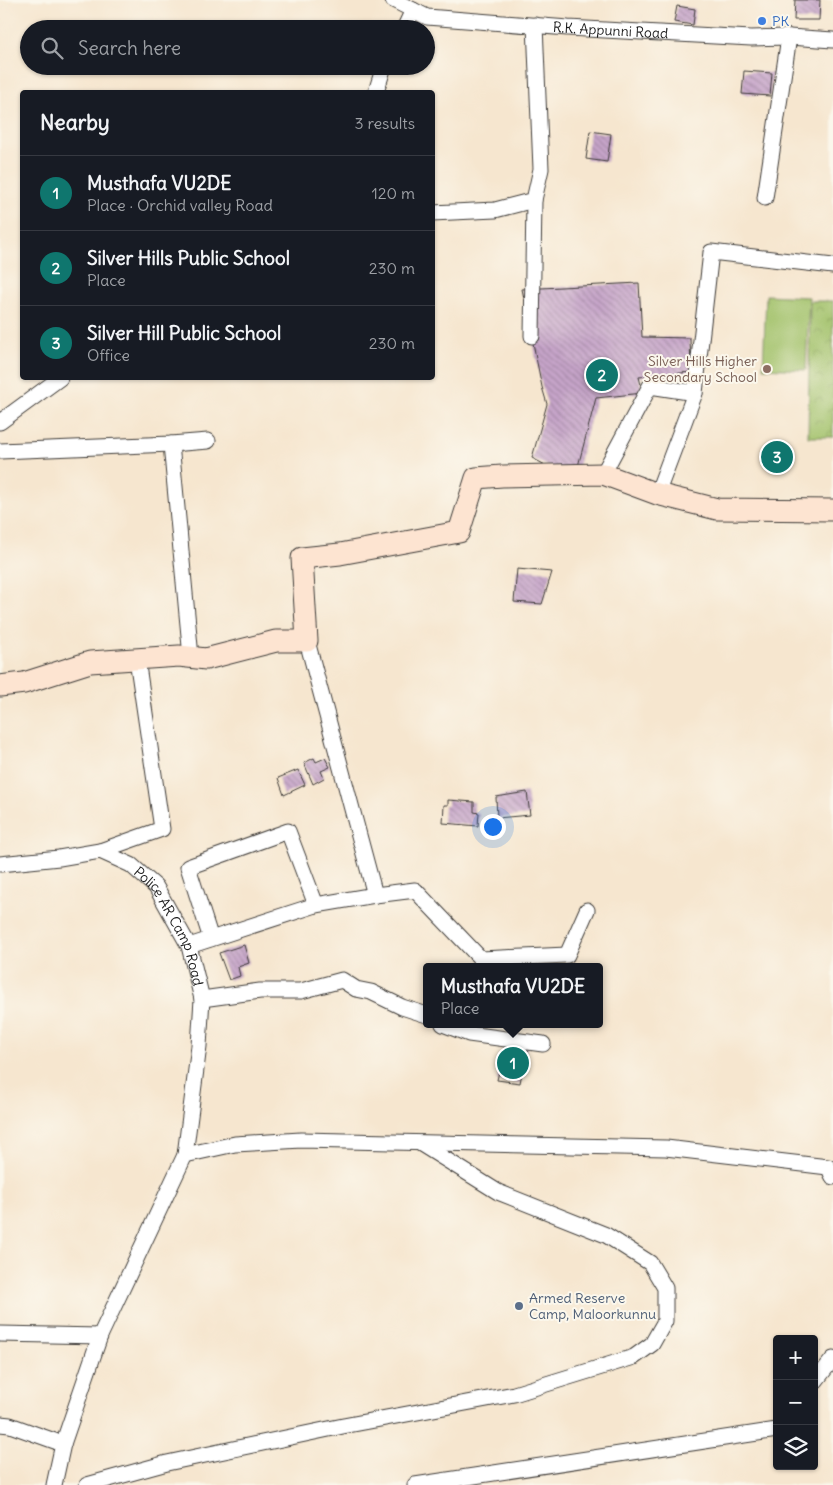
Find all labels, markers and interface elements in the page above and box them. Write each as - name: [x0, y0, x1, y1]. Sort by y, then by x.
- place label: PK: [772, 12, 789, 30]
- marker: PK: [756, 15, 768, 27]
- street label: R.K. Appunni Road: [552, 18, 669, 42]
- search box: [20, 20, 435, 75]
- icon: search: [38, 34, 66, 62]
- text: Search here: [78, 36, 181, 60]
- text: Nearby: [40, 109, 110, 136]
- text: 3 results: [355, 113, 415, 133]
- text: Musthafa VU2DE: [87, 171, 231, 195]
- text: 1: [53, 183, 59, 203]
- text: 120 m: [372, 183, 415, 203]
- text: Place · Orchid valley Road: [87, 195, 273, 215]
- text: Silver Hills Public School: [87, 246, 290, 270]
- text: 2: [52, 258, 60, 278]
- text: 230 m: [369, 258, 415, 278]
- text: Place: [87, 270, 126, 290]
- text: Silver Hill Public School: [87, 321, 281, 345]
- text: 3: [51, 333, 61, 353]
- text: 230 m: [369, 333, 415, 353]
- text: Office: [87, 345, 130, 365]
- place label: Silver Hills Higher Secondary School: [644, 352, 757, 386]
- pin: 2: [586, 356, 618, 394]
- marker: Silver Hills Higher Secondary School: [761, 363, 773, 375]
- pin: 3: [761, 438, 793, 476]
- your location: [480, 814, 506, 840]
- street label: Police AR Camp Road: [130, 863, 207, 988]
- popup: [423, 963, 603, 1028]
- text: Musthafa VU2DE: [441, 974, 585, 998]
- text: Place: [441, 998, 480, 1018]
- pin: 1: [497, 1044, 529, 1082]
- place label: Armed Reserve Camp, Maloorkunnu: [529, 1289, 656, 1323]
- marker: Armed Reserve Camp, Maloorkunnu: [513, 1300, 525, 1312]
- map controls: [773, 1335, 818, 1470]
- button: +: [773, 1335, 818, 1380]
- button: −: [773, 1380, 818, 1425]
- button: layers: [773, 1425, 818, 1470]

